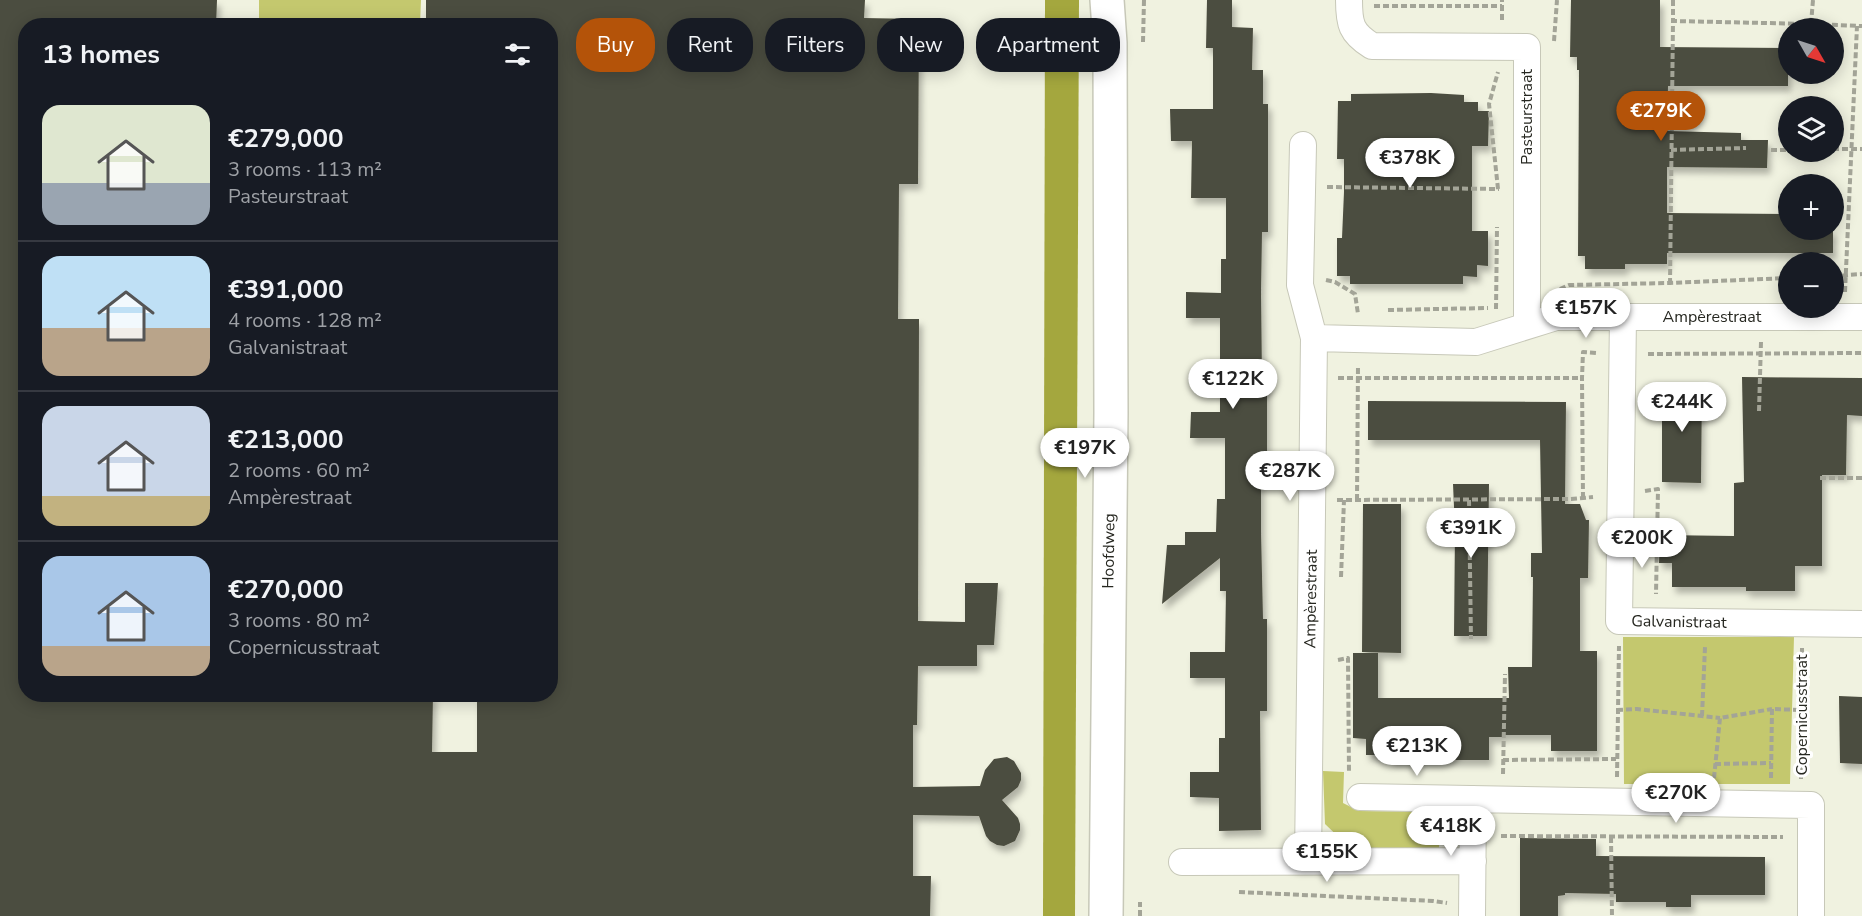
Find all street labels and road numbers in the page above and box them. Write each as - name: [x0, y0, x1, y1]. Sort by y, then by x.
- street label: Pasteurstraat: [1516, 69, 1538, 165]
- street label: Ampèrestraat: [1663, 306, 1762, 328]
- street label: Hoofdweg: [1097, 513, 1121, 589]
- street label: Ampèrestraat: [1299, 549, 1323, 649]
- street label: Galvanistraat: [1631, 610, 1727, 634]
- street label: Copernicusstraat: [1791, 654, 1813, 775]

